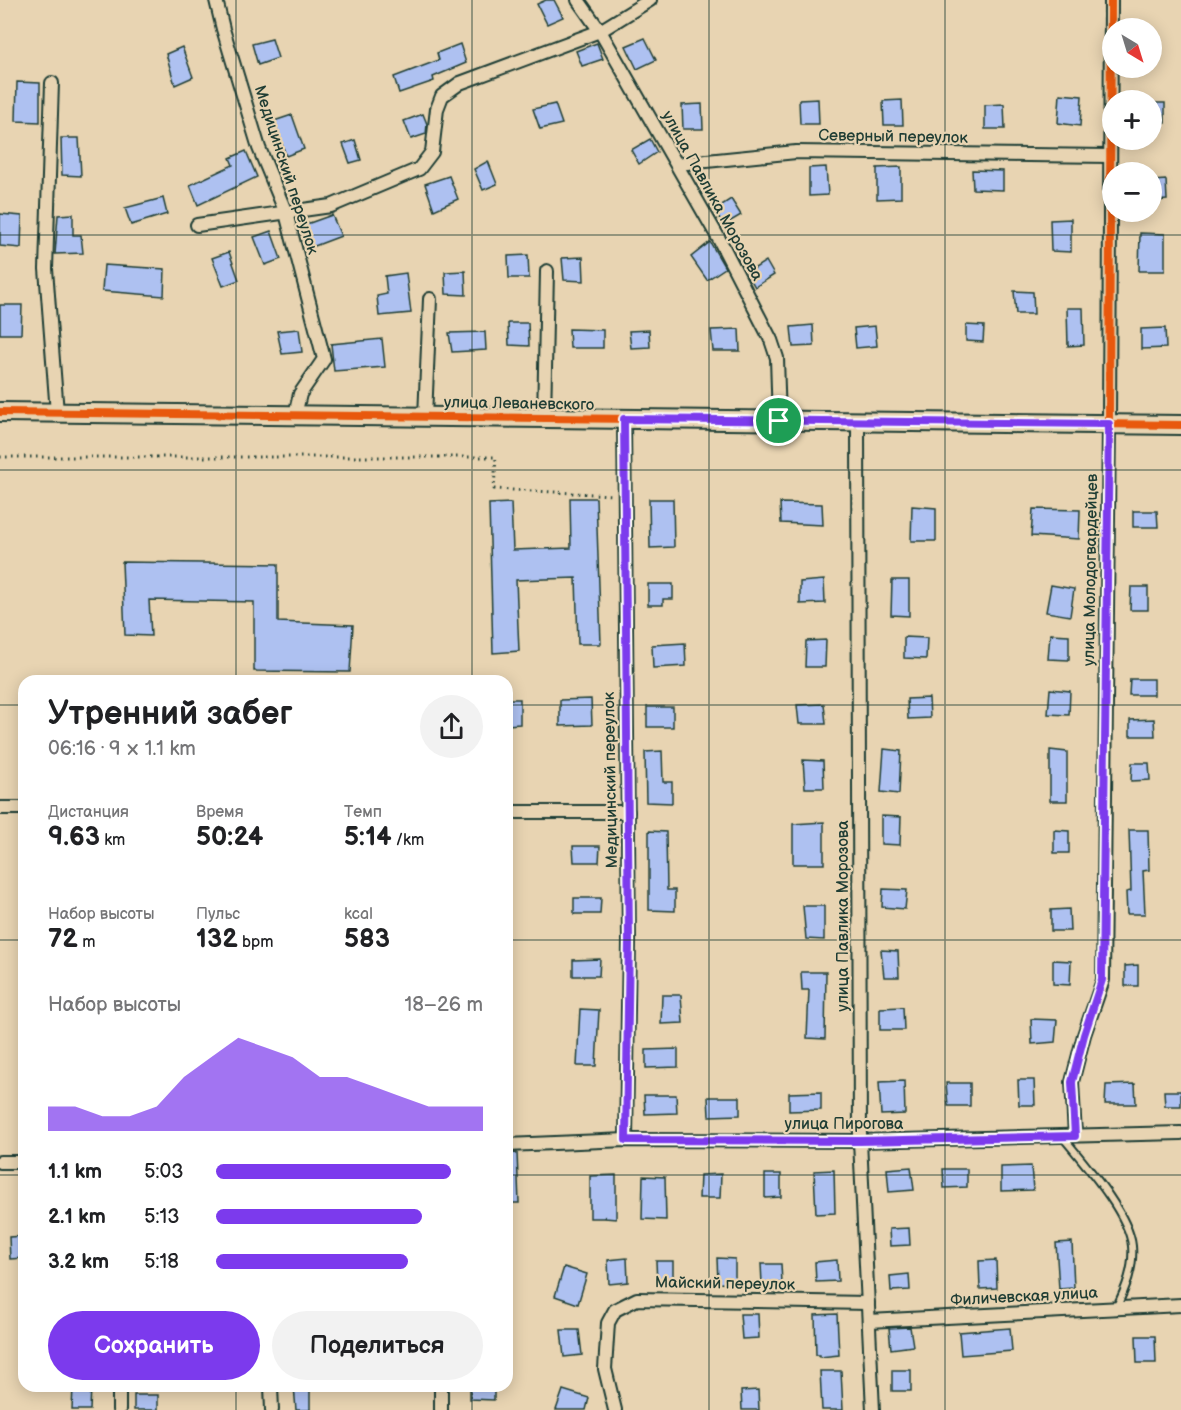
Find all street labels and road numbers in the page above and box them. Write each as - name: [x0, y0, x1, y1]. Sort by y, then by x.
- street label: Медицинский переулок: [250, 83, 322, 257]
- street label: улица Павлика Морозова: [657, 108, 767, 285]
- street label: Северный переулок: [818, 126, 968, 148]
- street label: улица Леваневского: [444, 393, 594, 415]
- street label: улица Молодогвардейцев: [1080, 473, 1102, 666]
- street label: Медицинский переулок: [600, 691, 622, 868]
- street label: улица Павлика Морозова: [834, 820, 853, 1012]
- street label: улица Пирогова: [785, 1115, 904, 1134]
- street label: Майский переулок: [655, 1273, 796, 1295]
- street label: Филичевская улица: [950, 1284, 1099, 1310]

